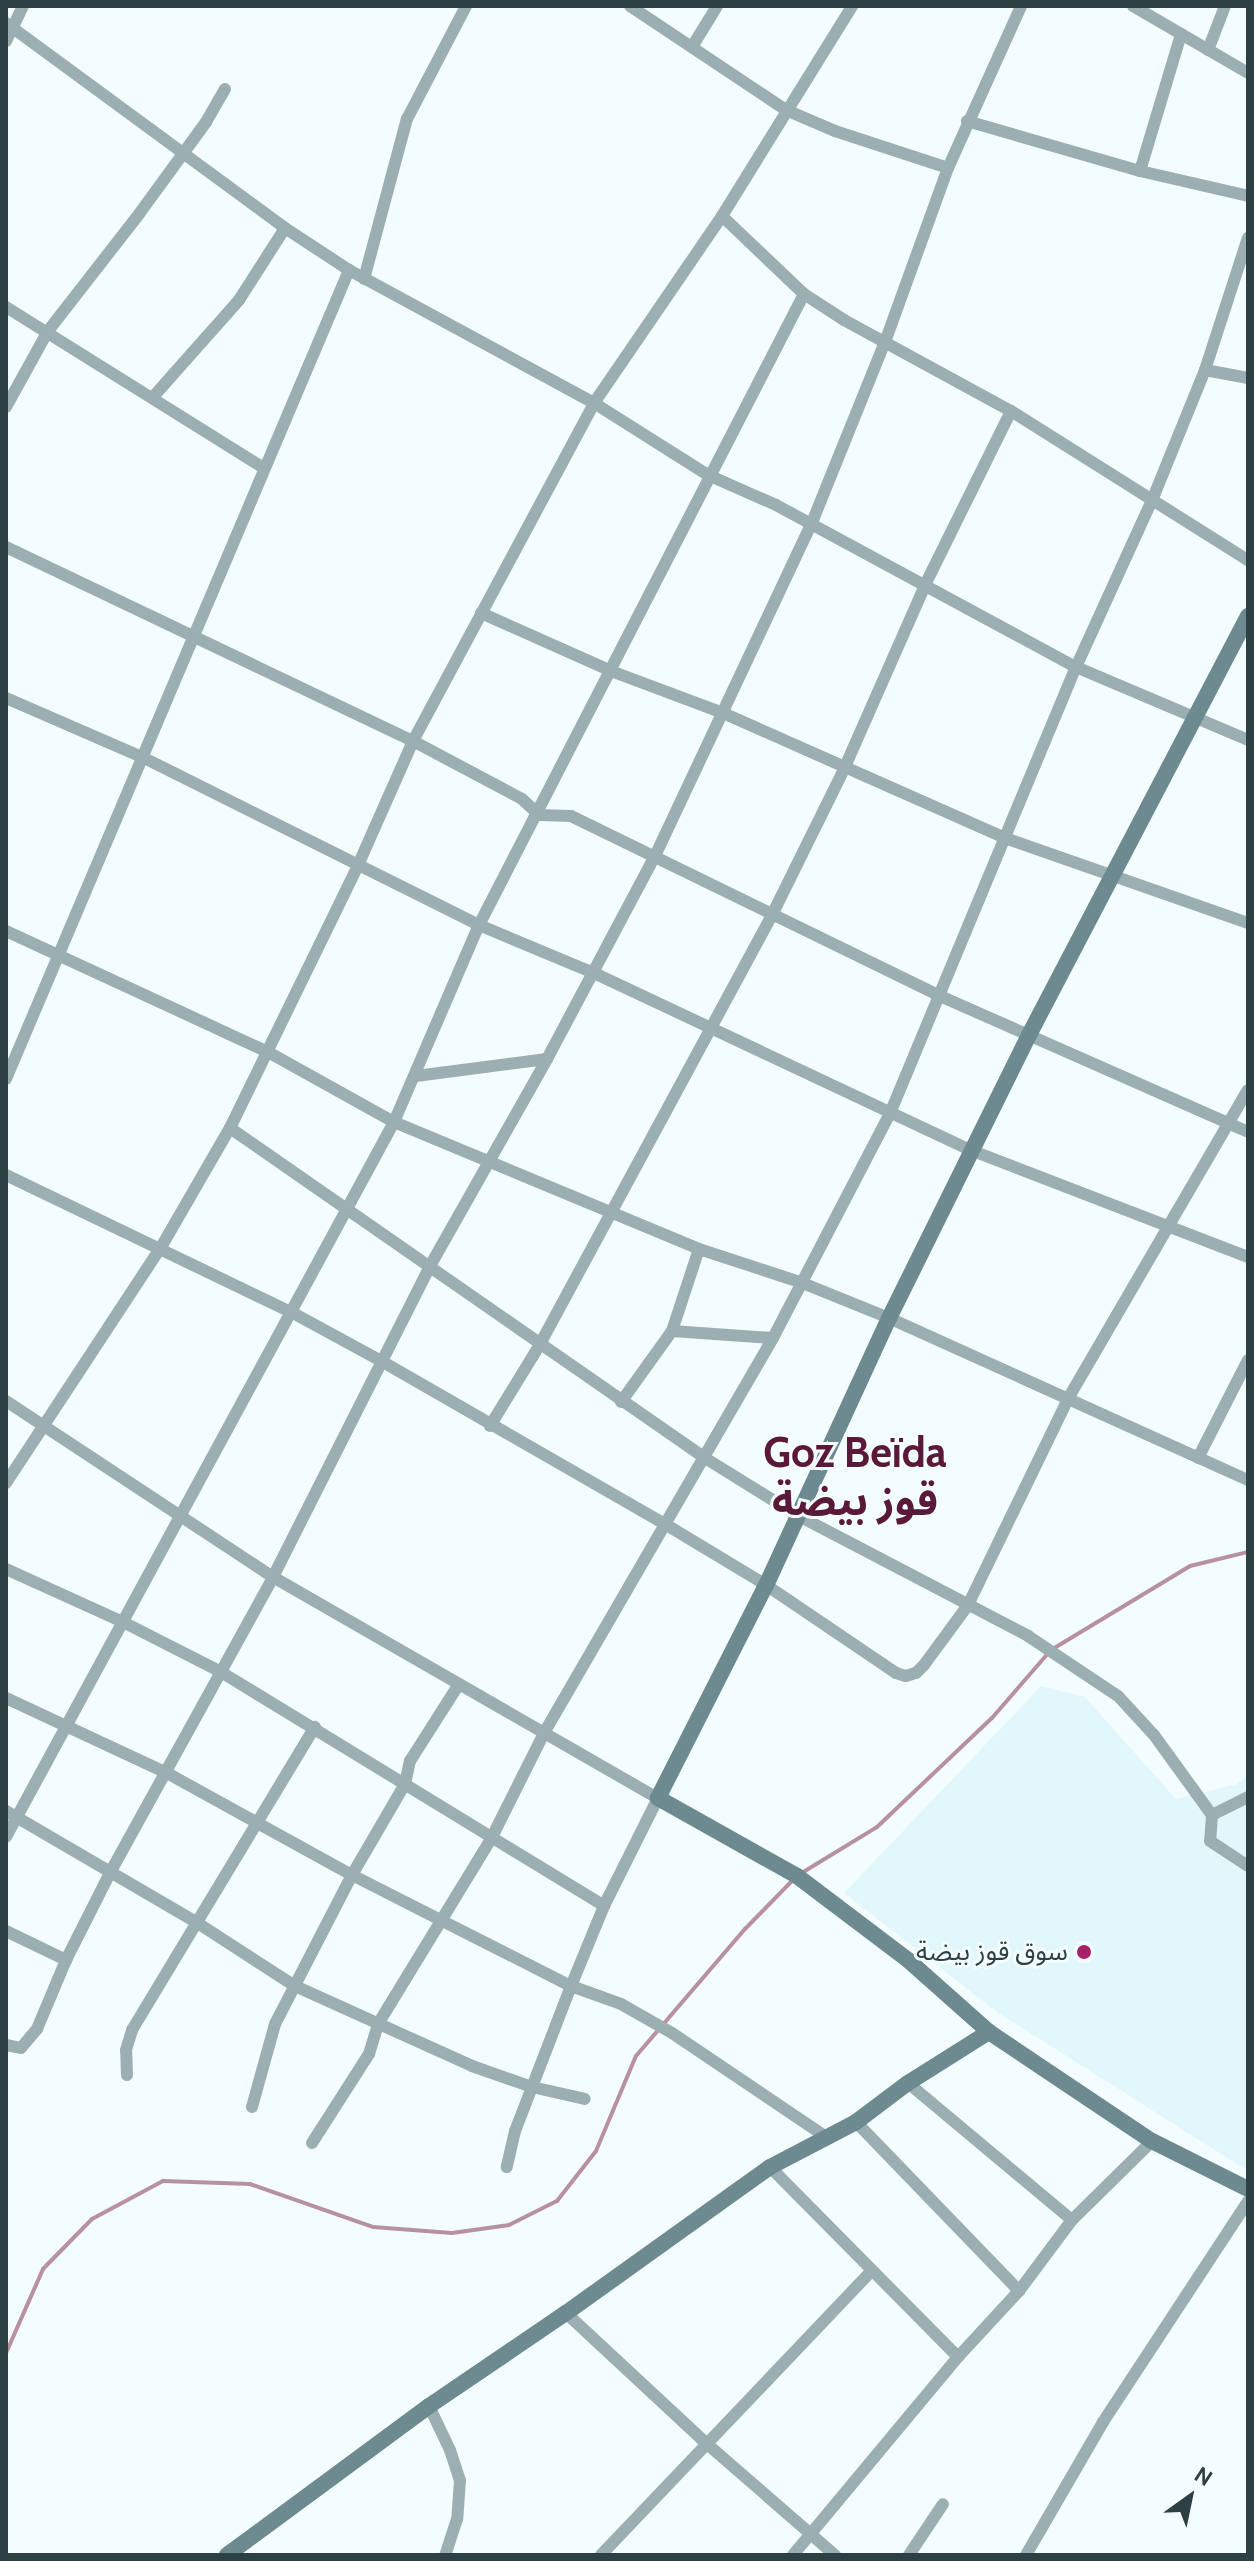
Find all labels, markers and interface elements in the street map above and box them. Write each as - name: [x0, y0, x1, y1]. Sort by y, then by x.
- district label: Goz Beïda قوز بيضة: [763, 1427, 947, 1526]
- place label: سوق قوز بيضة: [916, 1936, 1068, 1968]
- marker: سوق قوز بيضة: [1075, 1943, 1093, 1961]
- north arrow: [1150, 2457, 1230, 2537]
- text: N: [1189, 2461, 1217, 2492]

